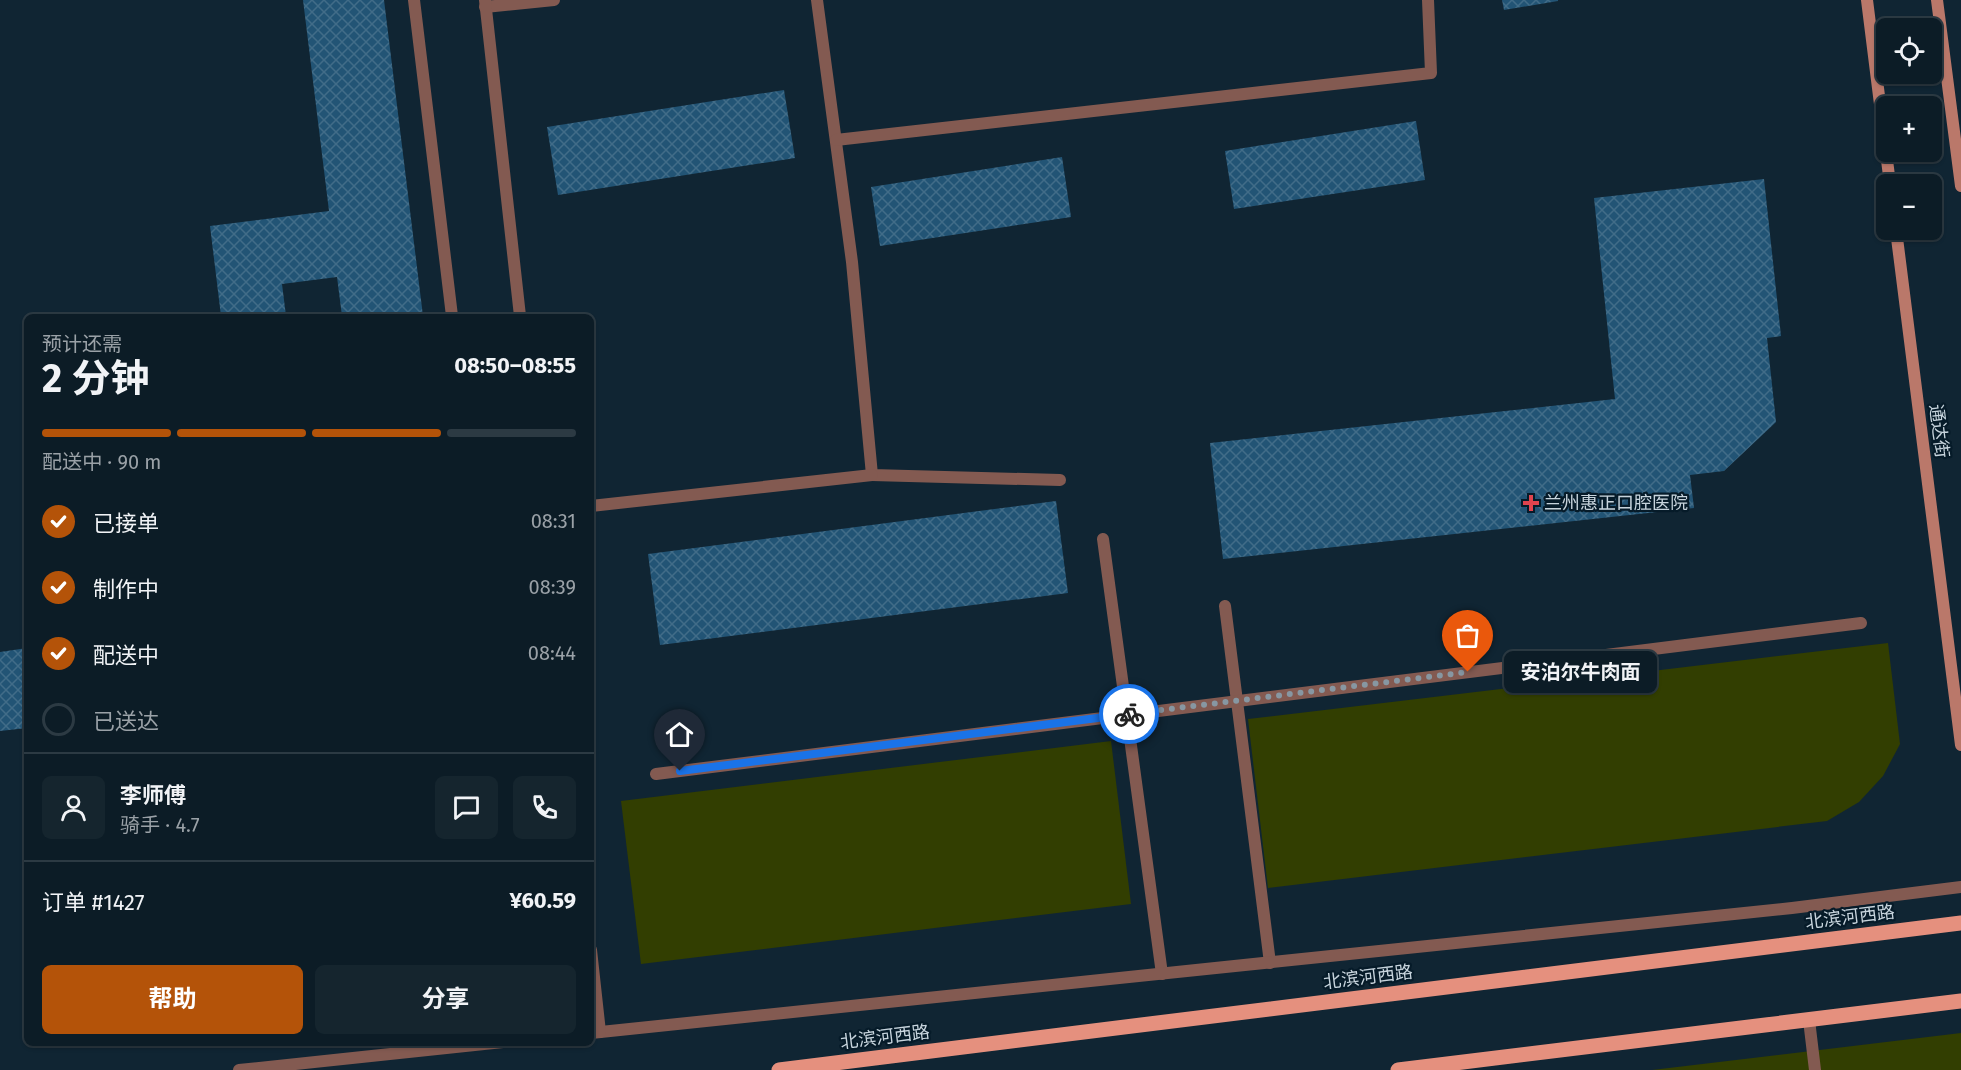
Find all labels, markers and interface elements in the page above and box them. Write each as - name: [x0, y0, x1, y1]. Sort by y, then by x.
- map controls: [1876, 18, 1942, 240]
- button: locate: [1876, 18, 1942, 84]
- button: +: [1876, 96, 1942, 162]
- button: −: [1876, 174, 1942, 240]
- text: 预计还需: [42, 332, 122, 356]
- text: 08:50–08:55: [454, 352, 576, 379]
- text: 2 分钟: [42, 356, 149, 402]
- street label: 通达街: [1925, 403, 1953, 459]
- text: 配送中 · 90 m: [42, 450, 162, 474]
- place label: 兰州惠正口腔医院: [1544, 492, 1688, 514]
- marker: 兰州惠正口腔医院: [1522, 494, 1540, 512]
- icon: check: [42, 505, 75, 538]
- text: 08:31: [531, 509, 576, 533]
- text: 已接单: [93, 510, 159, 537]
- icon: check: [42, 571, 75, 604]
- text: 08:39: [529, 575, 576, 599]
- text: 制作中: [93, 576, 159, 603]
- pin: [1442, 610, 1493, 672]
- icon: bag: [1451, 619, 1484, 652]
- icon: check: [42, 637, 75, 670]
- text: 08:44: [528, 641, 576, 665]
- text: 配送中: [93, 642, 159, 669]
- callout: 安泊尔牛肉面: [1504, 651, 1657, 693]
- text: 安泊尔牛肉面: [1521, 660, 1641, 684]
- courier: [1099, 684, 1159, 744]
- icon: bike: [1113, 698, 1146, 731]
- text: 已送达: [93, 708, 159, 735]
- pin: [654, 709, 705, 771]
- icon: home: [663, 718, 696, 751]
- button: person: [42, 776, 105, 839]
- button: chat: [435, 776, 498, 839]
- button: phone: [513, 776, 576, 839]
- text: 李师傅: [120, 782, 186, 809]
- text: 骑手 · 4.7: [120, 813, 200, 837]
- text: ¥60.59: [510, 887, 576, 914]
- text: 订单 #1427: [42, 889, 144, 916]
- street label: 北滨河西路: [1804, 901, 1896, 933]
- street label: 北滨河西路: [1322, 961, 1414, 993]
- button: 帮助: [42, 965, 303, 1034]
- button: 分享: [315, 965, 576, 1034]
- street label: 北滨河西路: [839, 1021, 931, 1053]

